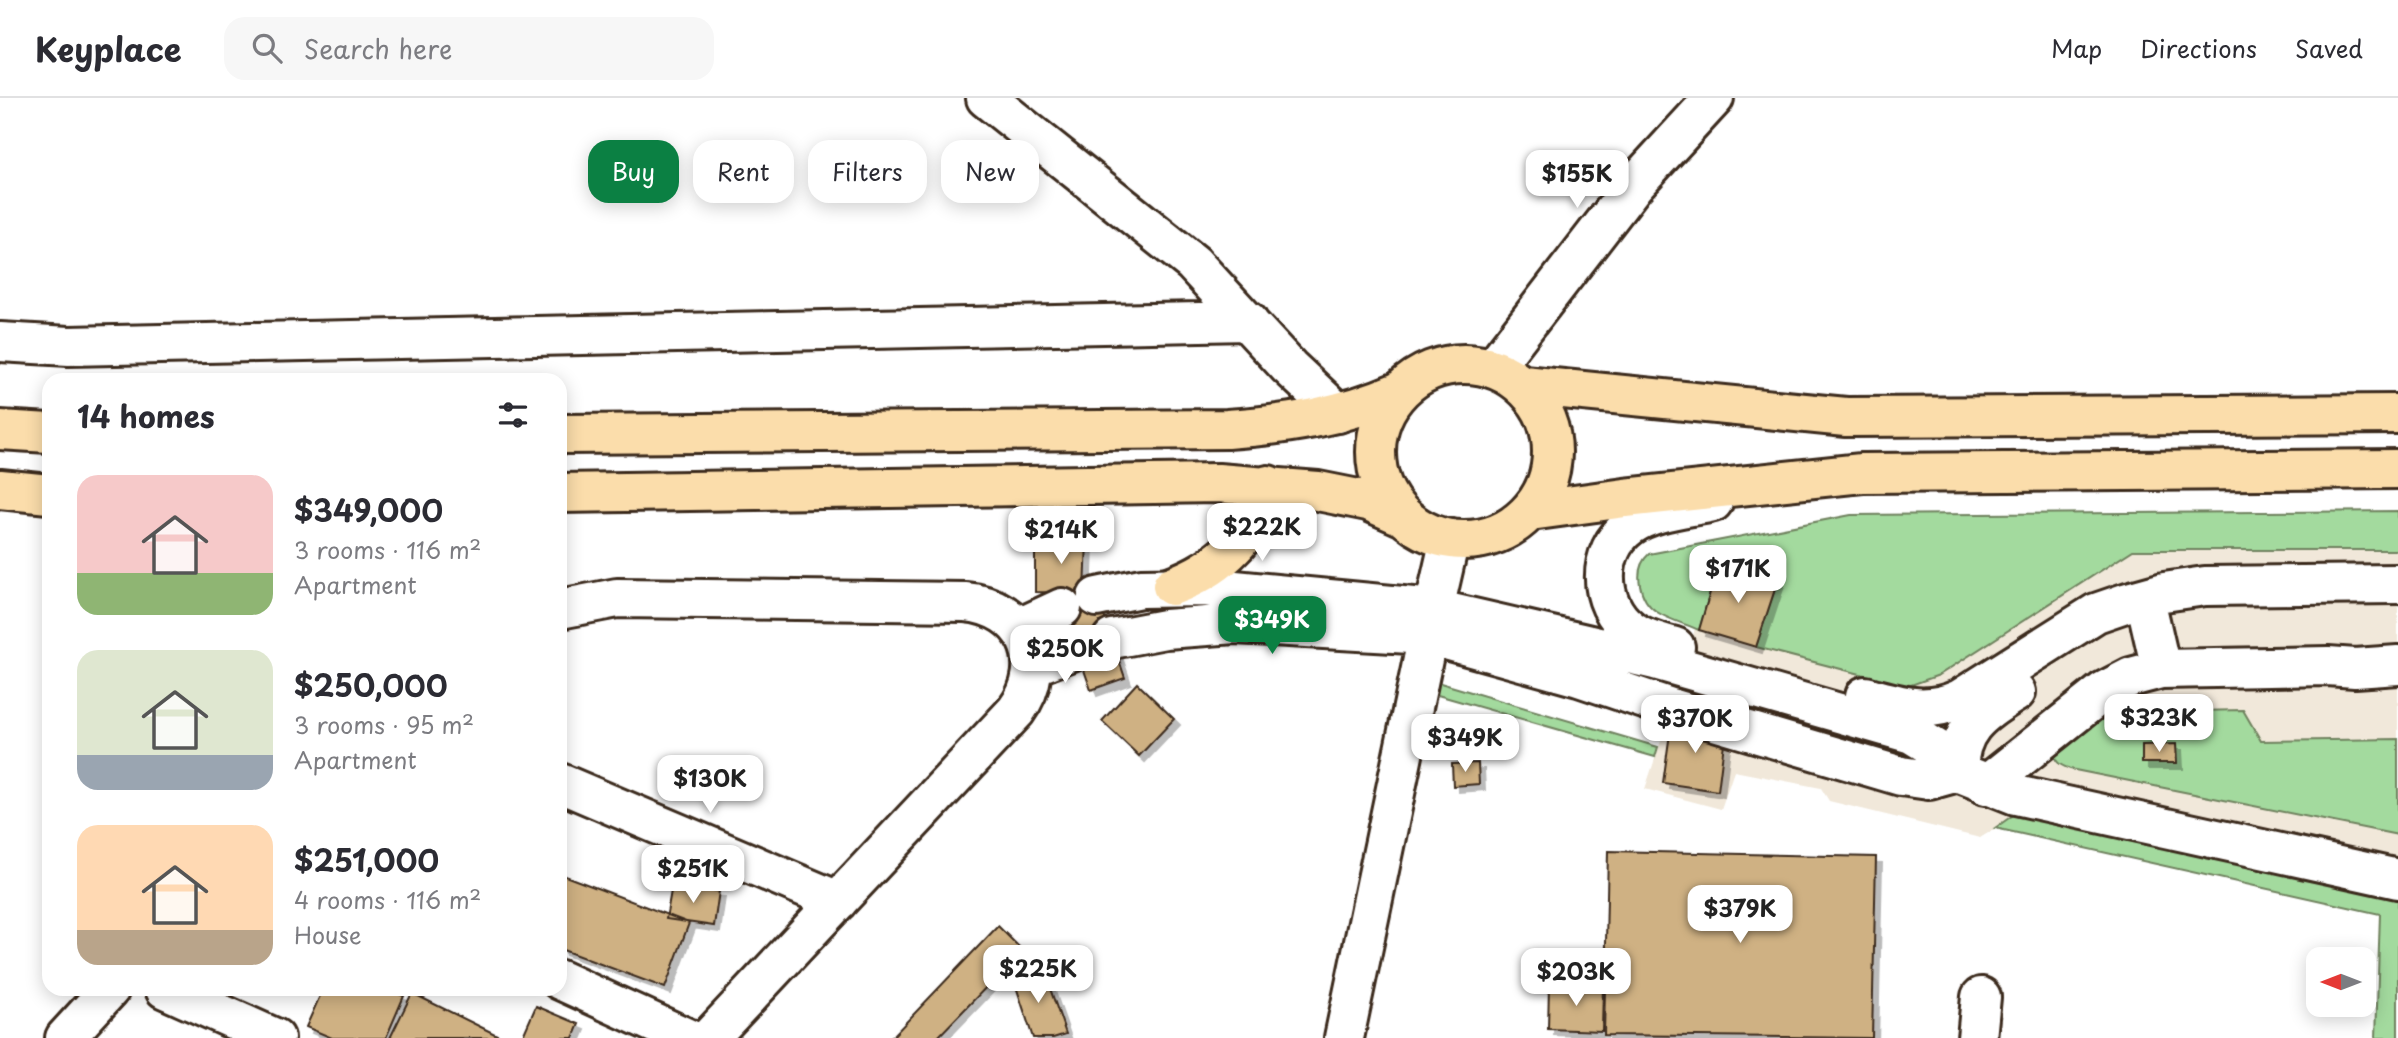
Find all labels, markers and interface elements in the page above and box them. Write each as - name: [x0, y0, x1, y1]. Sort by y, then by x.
- search box: [224, 17, 714, 80]
- text: Keyplace: [35, 23, 182, 73]
- icon: search: [248, 29, 286, 67]
- text: Search here: [304, 29, 452, 68]
- text: Map: [2051, 30, 2102, 66]
- text: Directions: [2140, 30, 2257, 66]
- text: Saved: [2295, 30, 2363, 66]
- chip: Buy: [588, 140, 679, 203]
- chip: Rent: [693, 140, 794, 203]
- chip: Filters: [808, 140, 927, 203]
- chip: New: [941, 140, 1039, 203]
- pin: $155K: [1528, 150, 1626, 210]
- text: $155K: [1542, 155, 1612, 190]
- text: 14 homes: [77, 393, 215, 438]
- icon: filters: [494, 396, 532, 434]
- text: $349,000: [294, 487, 443, 532]
- icon: home: [133, 503, 217, 587]
- pin: $222K: [1213, 504, 1311, 563]
- pin: $214K: [1012, 506, 1110, 566]
- text: $222K: [1223, 508, 1301, 543]
- text: $214K: [1024, 511, 1098, 546]
- text: 3 rooms · 116 m²: [294, 532, 481, 567]
- pin: $171K: [1689, 546, 1787, 605]
- text: $171K: [1705, 550, 1771, 585]
- text: Apartment: [294, 567, 417, 602]
- pin: $349K: [1223, 596, 1321, 656]
- text: $349K: [1234, 601, 1310, 636]
- pin: $250K: [1016, 626, 1114, 685]
- text: $250K: [1026, 630, 1104, 665]
- text: $250,000: [294, 662, 448, 707]
- icon: home: [133, 678, 217, 762]
- pin: $323K: [2110, 694, 2208, 754]
- pin: $370K: [1646, 696, 1744, 755]
- text: $323K: [2120, 699, 2198, 734]
- text: $370K: [1657, 700, 1733, 735]
- text: 3 rooms · 95 m²: [294, 707, 474, 742]
- pin: $349K: [1416, 714, 1514, 774]
- text: $349K: [1427, 719, 1503, 754]
- text: Apartment: [294, 742, 417, 777]
- pin: $130K: [661, 756, 759, 815]
- text: $130K: [673, 760, 747, 795]
- text: $251,000: [294, 837, 439, 882]
- pin: $251K: [644, 846, 742, 905]
- text: $251K: [657, 850, 729, 885]
- icon: home: [133, 853, 217, 937]
- text: 4 rooms · 116 m²: [294, 882, 481, 917]
- pin: $379K: [1691, 886, 1789, 945]
- text: $379K: [1704, 890, 1776, 925]
- text: House: [294, 917, 361, 952]
- pin: $225K: [989, 946, 1087, 1005]
- north arrow: [2306, 947, 2376, 1017]
- map controls: [2306, 947, 2376, 1017]
- pin: $203K: [1527, 948, 1625, 1008]
- text: $225K: [999, 950, 1077, 985]
- text: $203K: [1537, 953, 1615, 988]

